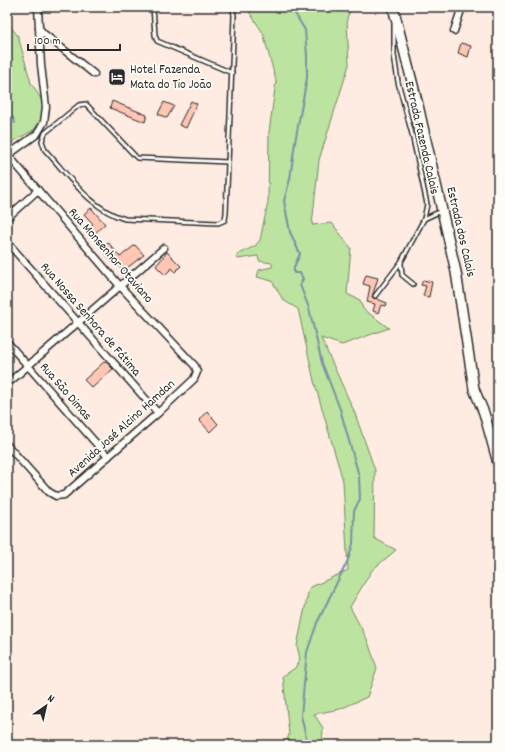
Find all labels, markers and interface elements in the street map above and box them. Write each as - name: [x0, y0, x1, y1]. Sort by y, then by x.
- scale bar: [28, 26, 120, 52]
- text: 100 m: [34, 33, 61, 50]
- place label: Hotel Fazenda Mata do Tio João: [130, 61, 212, 95]
- hotel icon: Hotel Fazenda Mata do Tio João: [107, 67, 127, 87]
- street label: Estrada Fazenda Calais: [399, 80, 443, 196]
- street label: Estrada dos Calais: [440, 185, 480, 279]
- street label: Rua Monsenhor Otaviano: [63, 204, 157, 308]
- street label: Rua Nossa Senhora de Fátima: [35, 259, 146, 382]
- street label: Rua São Dimas: [34, 359, 96, 425]
- street label: Avenida José Alcino Hamdan: [64, 375, 180, 483]
- north arrow: [26, 686, 66, 726]
- text: N: [44, 691, 58, 708]

